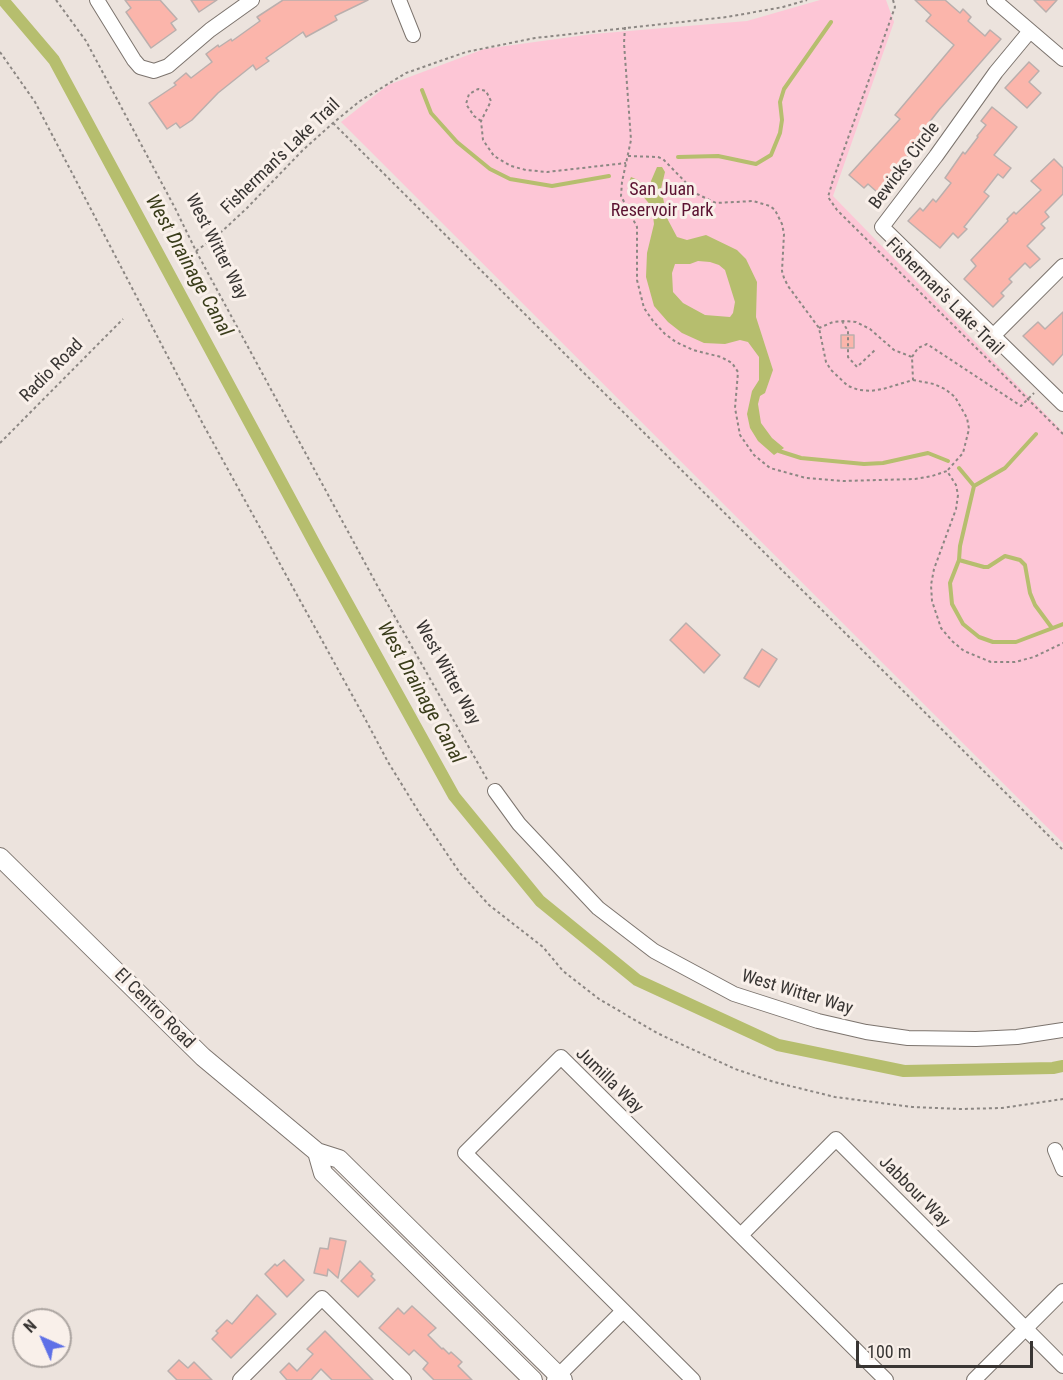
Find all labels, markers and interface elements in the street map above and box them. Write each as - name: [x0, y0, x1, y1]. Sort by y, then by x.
- street label: Fisherman’s Lake Trail: [217, 95, 345, 219]
- street label: Bewicks Circle: [865, 118, 945, 214]
- park label: San Juan Reservoir Park: [611, 179, 713, 222]
- water label: West Drainage Canal: [139, 191, 237, 341]
- street label: West Witter Way: [180, 191, 252, 303]
- street label: Fisherman’s Lake Trail: [881, 234, 1007, 360]
- street label: Radio Road: [16, 335, 88, 407]
- street label: West Witter Way: [410, 617, 484, 729]
- water label: West Drainage Canal: [371, 618, 469, 768]
- street label: El Centro Road: [109, 964, 199, 1054]
- street label: West Witter Way: [739, 966, 855, 1020]
- street label: Jumilla Way: [571, 1044, 647, 1118]
- street label: Jabbour Way: [874, 1152, 954, 1232]
- north arrow: [12, 1308, 72, 1368]
- text: N: [20, 1316, 41, 1337]
- scale bar: [859, 1329, 1036, 1367]
- text: 100 m: [867, 1341, 911, 1362]

